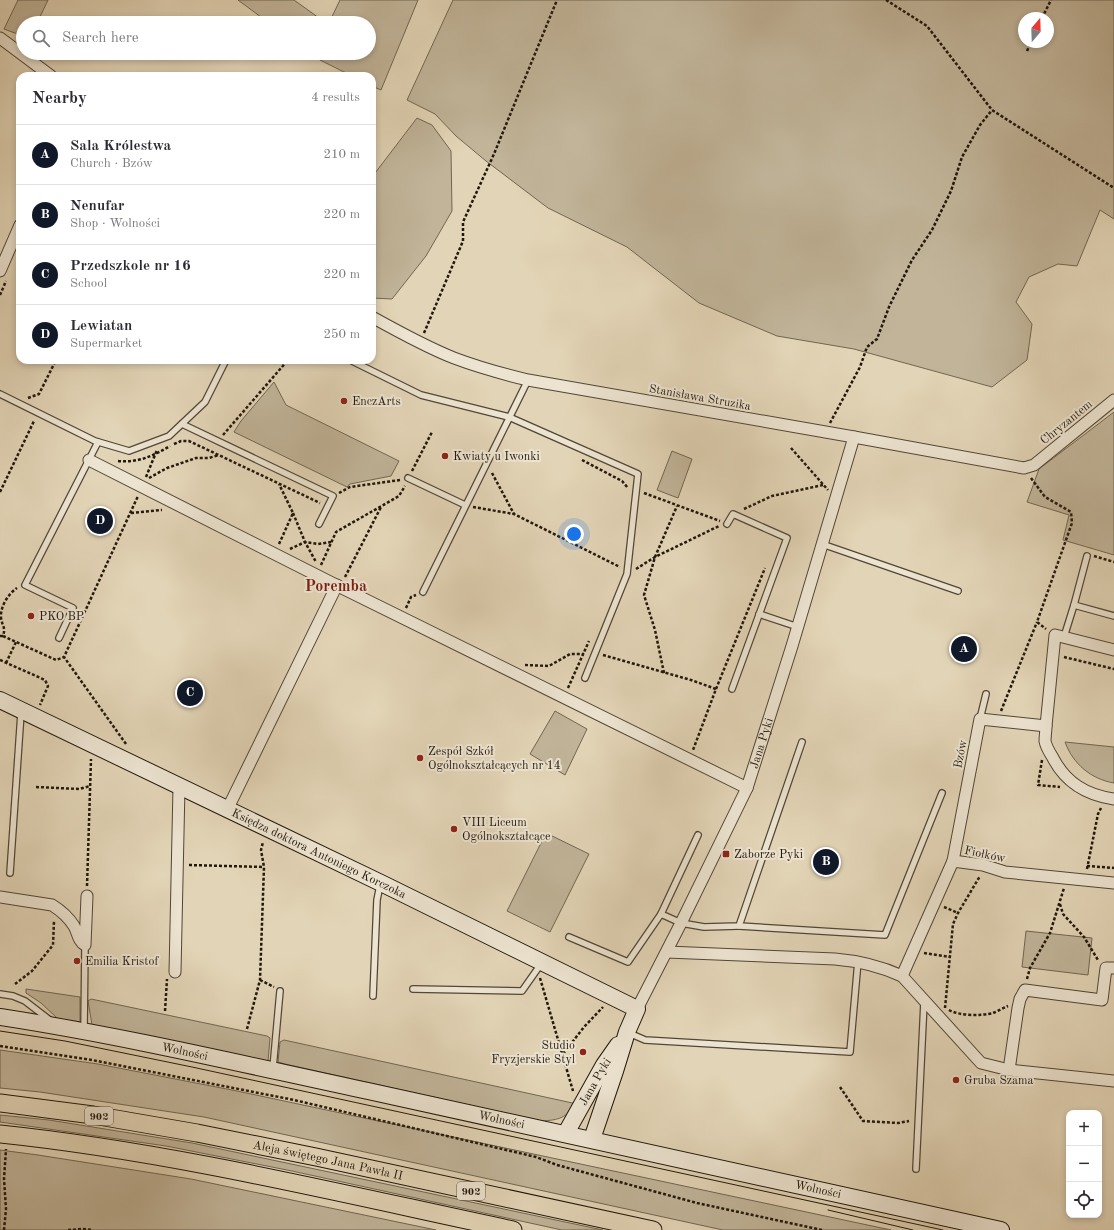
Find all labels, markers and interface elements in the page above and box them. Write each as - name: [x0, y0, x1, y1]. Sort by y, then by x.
- north arrow: [1018, 12, 1054, 48]
- search box: [16, 16, 376, 60]
- icon: search: [30, 27, 52, 49]
- text: Search here: [62, 31, 139, 46]
- text: Nearby: [32, 90, 87, 107]
- text: 4 results: [311, 91, 360, 104]
- text: Sala Królestwa: [70, 139, 171, 154]
- text: A: [40, 148, 50, 161]
- text: 210 m: [323, 148, 360, 161]
- text: Church · Bzów: [70, 157, 153, 170]
- text: Nenufar: [70, 199, 125, 214]
- text: B: [40, 208, 50, 221]
- text: 220 m: [323, 208, 360, 221]
- text: Shop · Wolności: [70, 217, 160, 230]
- text: Przedszkole nr 16: [70, 259, 191, 274]
- text: C: [41, 268, 49, 281]
- text: 220 m: [323, 268, 360, 281]
- text: School: [70, 277, 107, 290]
- text: Lewiatan: [70, 319, 132, 334]
- text: D: [40, 328, 50, 341]
- text: 250 m: [323, 328, 360, 341]
- text: Supermarket: [70, 337, 142, 350]
- street label: Stanisława Struzika: [648, 383, 752, 413]
- marker: EnczArts: [339, 396, 349, 406]
- place label: EnczArts: [352, 396, 401, 408]
- street label: Chryzantem: [1038, 398, 1095, 447]
- marker: Kwiaty u Iwonki: [440, 451, 450, 461]
- place label: Kwiaty u Iwonki: [453, 451, 540, 463]
- pin: D: [87, 506, 113, 536]
- your location: [564, 524, 584, 544]
- district label: Poremba: [305, 579, 367, 595]
- marker: PKO BP: [26, 611, 36, 621]
- place label: PKO BP: [39, 611, 84, 623]
- pin: A: [951, 634, 977, 664]
- pin: C: [177, 678, 203, 708]
- street label: Jana Pyki: [749, 717, 776, 770]
- street label: Bzów: [952, 738, 970, 769]
- place label: Zespół Szkół Ogólnokształcących nr 14: [428, 746, 561, 772]
- marker: Zespół Szkół Ogólnokształcących nr 14: [415, 753, 425, 763]
- street label: Księdza doktora Antoniego Korczoka: [229, 807, 408, 901]
- place label: VIII Liceum Ogólnokształcące: [462, 817, 551, 843]
- marker: VIII Liceum Ogólnokształcące: [449, 824, 459, 834]
- street label: Fiołków: [963, 845, 1007, 865]
- pin: B: [813, 847, 839, 877]
- marker: Zaborze Pyki: [721, 849, 731, 859]
- place label: Zaborze Pyki: [734, 849, 803, 861]
- marker: Emilia Kristof: [72, 956, 82, 966]
- place label: Emilia Kristof: [85, 956, 159, 968]
- place label: Studio Fryzjerskie Styl: [491, 1040, 575, 1066]
- street label: Wolności: [160, 1042, 209, 1063]
- marker: Studio Fryzjerskie Styl: [578, 1047, 588, 1057]
- street label: Jana Pyki: [578, 1056, 614, 1108]
- marker: Gruba Szama: [951, 1075, 961, 1085]
- place label: Gruba Szama: [964, 1075, 1034, 1087]
- road number: 902: [85, 1107, 113, 1125]
- street label: Wolności: [477, 1110, 526, 1131]
- map controls: [1066, 1110, 1102, 1218]
- button: +: [1066, 1110, 1102, 1146]
- street label: Aleja świętego Jana Pawła II: [252, 1139, 404, 1183]
- button: −: [1066, 1146, 1102, 1182]
- street label: Wolności: [794, 1179, 842, 1201]
- road number: 902: [457, 1182, 485, 1200]
- button: locate: [1066, 1182, 1102, 1218]

